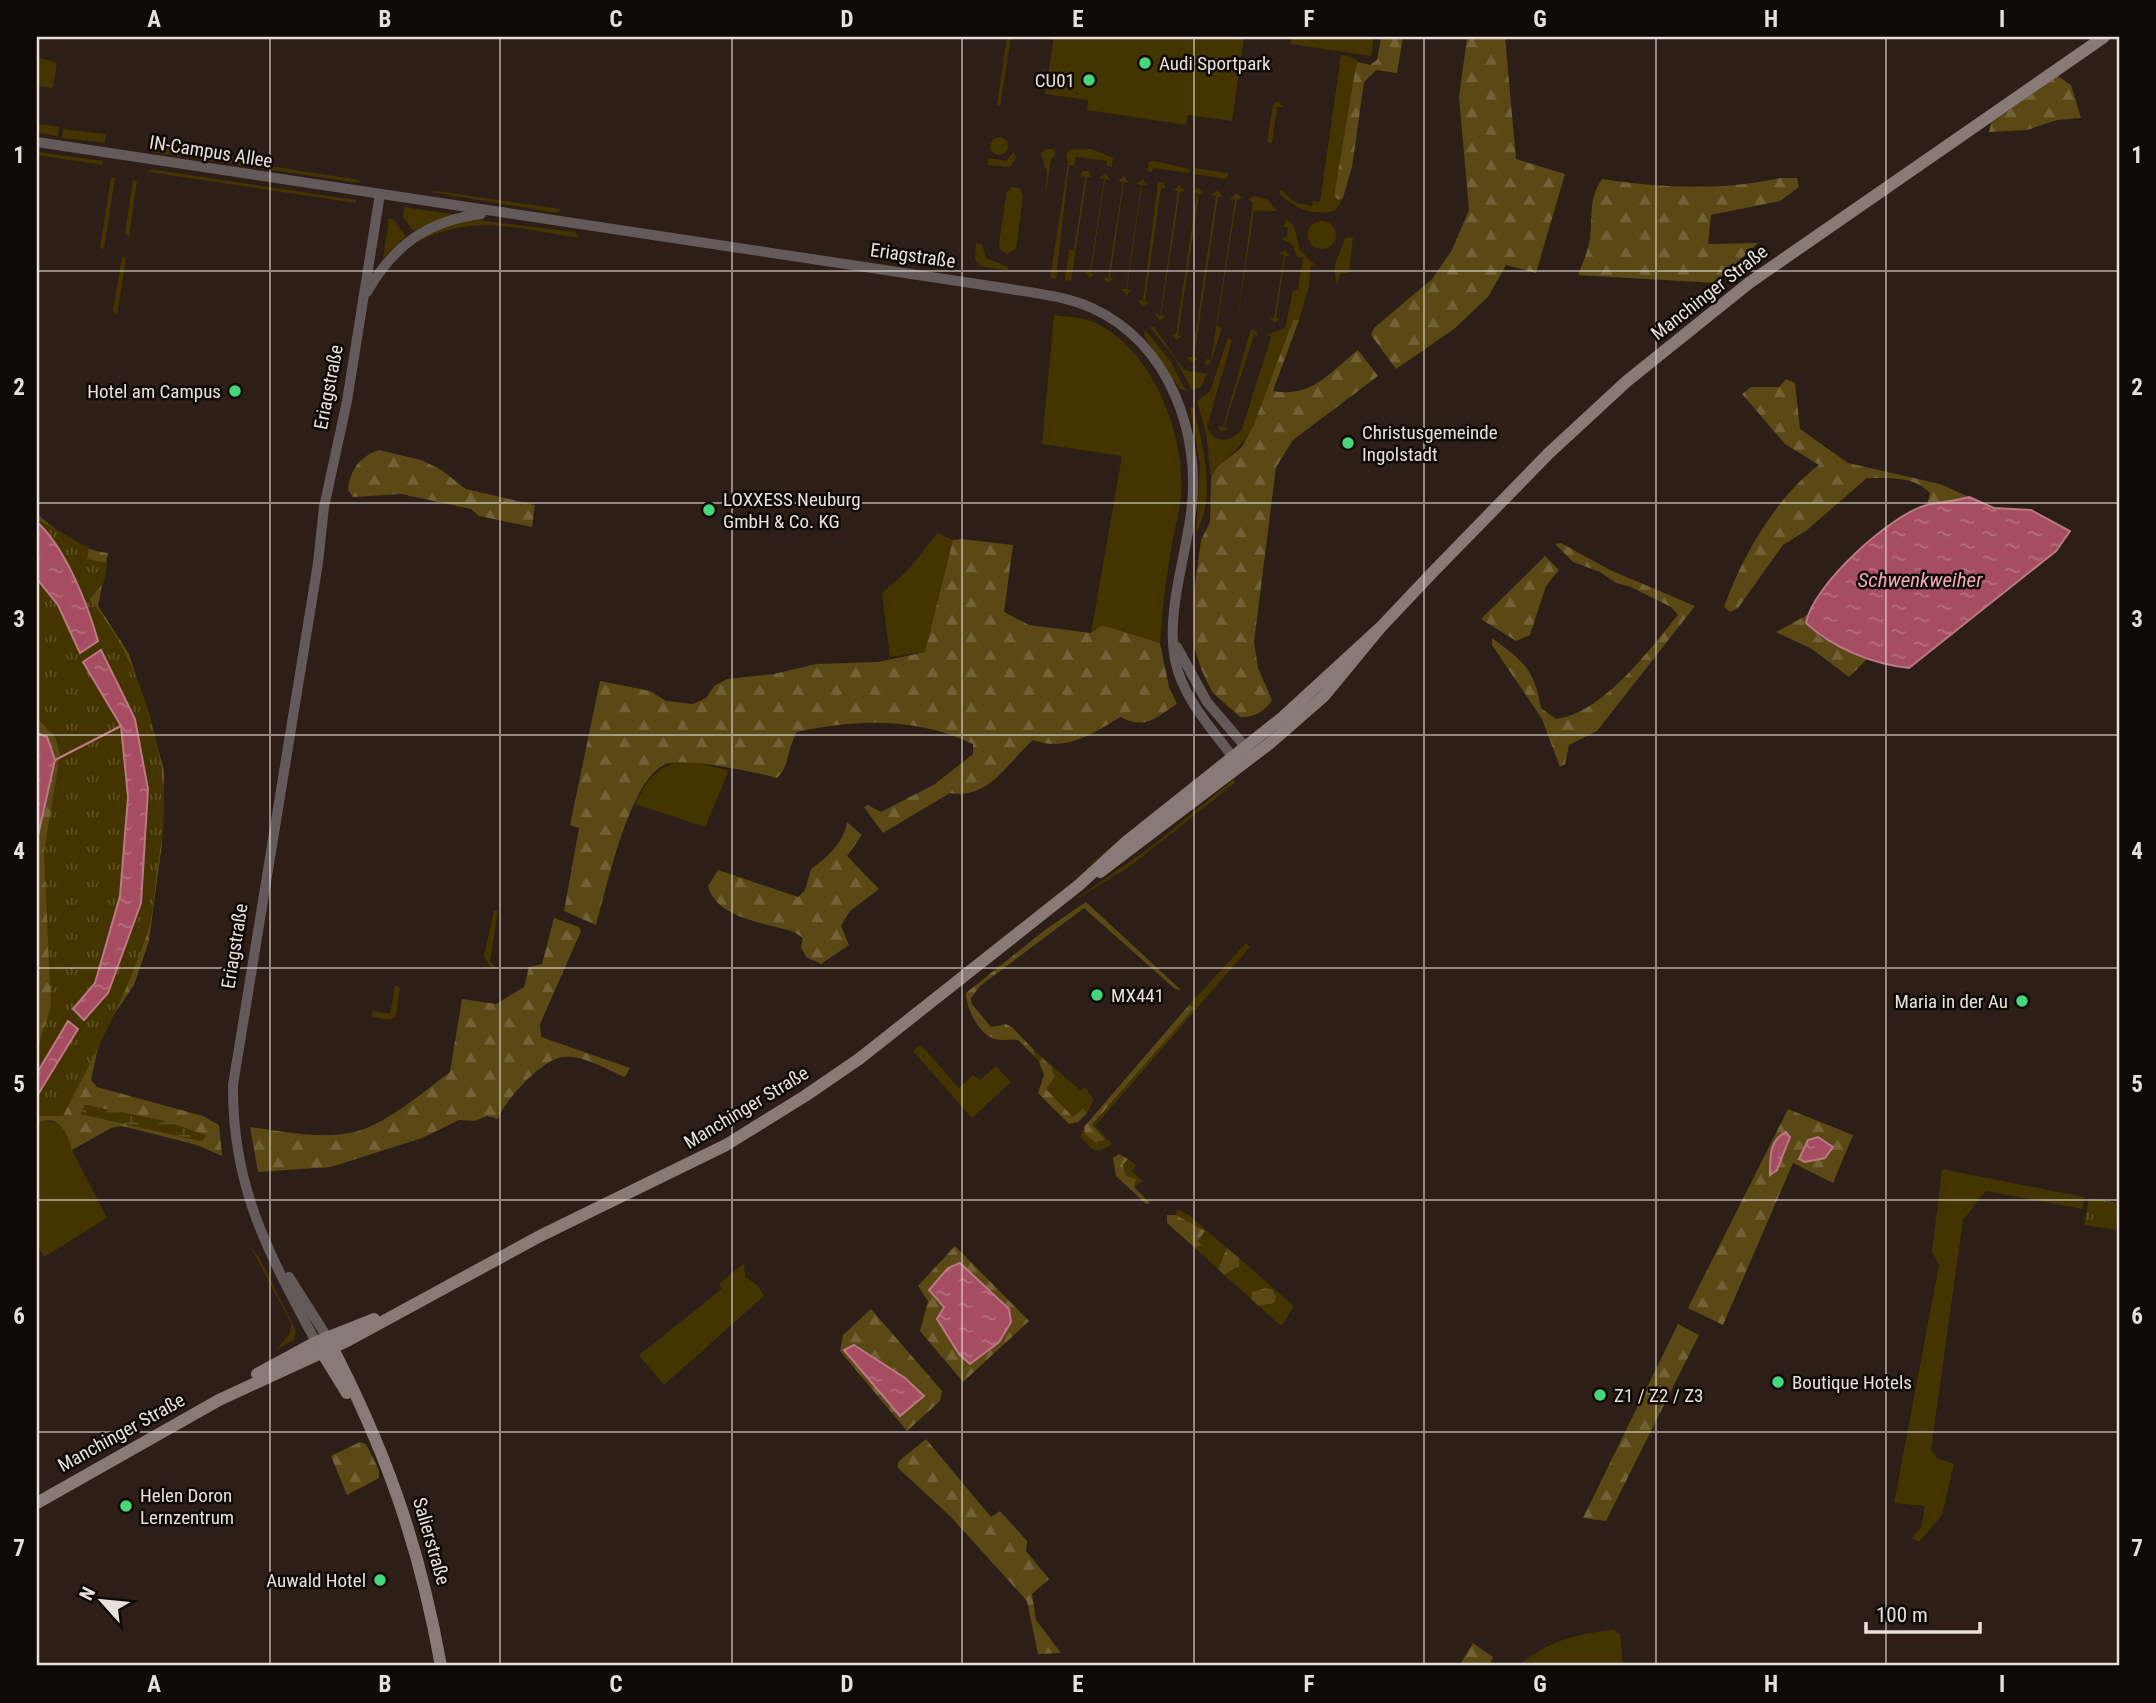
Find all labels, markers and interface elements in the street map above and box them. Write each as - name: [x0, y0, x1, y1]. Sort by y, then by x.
- text: A: [147, 6, 161, 33]
- text: B: [379, 6, 391, 33]
- text: C: [609, 6, 623, 33]
- text: D: [841, 6, 854, 33]
- text: E: [1072, 6, 1084, 33]
- text: F: [1304, 6, 1315, 33]
- text: G: [1533, 6, 1547, 33]
- text: H: [1764, 6, 1778, 33]
- text: I: [1999, 6, 2005, 33]
- place label: Audi Sportpark: [1159, 52, 1271, 75]
- marker: Audi Sportpark: [1137, 55, 1153, 71]
- place label: CU01: [1035, 69, 1075, 92]
- marker: CU01: [1081, 72, 1097, 88]
- street label: IN-Campus Allee: [148, 130, 274, 173]
- text: 1: [13, 142, 25, 169]
- text: 1: [2131, 142, 2143, 169]
- street label: Eriagstraße: [869, 238, 957, 273]
- street label: Manchinger Straße: [1647, 240, 1772, 345]
- street label: Eriagstraße: [309, 343, 348, 431]
- text: 2: [13, 374, 25, 401]
- text: 2: [2131, 374, 2143, 401]
- place label: Hotel am Campus: [87, 380, 221, 403]
- marker: Hotel am Campus: [227, 383, 243, 399]
- place label: Christusgemeinde Ingolstadt: [1362, 421, 1498, 466]
- marker: Christusgemeinde Ingolstadt: [1340, 435, 1356, 451]
- place label: LOXXESS Neuburg GmbH & Co. KG: [723, 488, 861, 533]
- marker: LOXXESS Neuburg GmbH & Co. KG: [701, 502, 717, 518]
- water label: Schwenkweiher: [1858, 568, 1983, 592]
- text: 3: [13, 606, 25, 633]
- text: 3: [2131, 606, 2143, 633]
- text: 4: [13, 838, 25, 865]
- text: 4: [2131, 838, 2143, 865]
- street label: Eriagstraße: [216, 902, 253, 990]
- place label: MX441: [1111, 984, 1164, 1007]
- marker: MX441: [1089, 987, 1105, 1003]
- place label: Maria in der Au: [1894, 990, 2008, 1013]
- marker: Maria in der Au: [2014, 993, 2030, 1009]
- street label: Manchinger Straße: [680, 1061, 813, 1154]
- text: 5: [13, 1071, 25, 1098]
- text: 5: [2131, 1071, 2143, 1098]
- text: 6: [13, 1303, 25, 1330]
- text: 6: [2131, 1303, 2143, 1330]
- place label: Boutique Hotels: [1792, 1371, 1912, 1394]
- marker: Boutique Hotels: [1770, 1374, 1786, 1390]
- place label: Z1 / Z2 / Z3: [1614, 1384, 1704, 1407]
- marker: Z1 / Z2 / Z3: [1592, 1387, 1608, 1403]
- street label: Manchinger Straße: [54, 1388, 189, 1477]
- place label: Helen Doron Lernzentrum: [140, 1484, 234, 1529]
- street label: Salierstraße: [408, 1495, 455, 1588]
- marker: Helen Doron Lernzentrum: [118, 1498, 134, 1514]
- text: 7: [13, 1535, 25, 1562]
- text: 7: [2131, 1535, 2143, 1562]
- north arrow: [66, 1566, 136, 1636]
- place label: Auwald Hotel: [266, 1569, 366, 1592]
- marker: Auwald Hotel: [372, 1572, 388, 1588]
- text: N: [74, 1583, 100, 1604]
- scale bar: [1866, 1591, 1979, 1635]
- text: 100 m: [1876, 1603, 1928, 1627]
- text: A: [147, 1671, 161, 1698]
- text: B: [379, 1671, 391, 1698]
- text: C: [609, 1671, 623, 1698]
- text: D: [841, 1671, 854, 1698]
- text: E: [1072, 1671, 1084, 1698]
- text: F: [1304, 1671, 1315, 1698]
- text: G: [1533, 1671, 1547, 1698]
- text: H: [1764, 1671, 1778, 1698]
- text: I: [1999, 1671, 2005, 1698]

